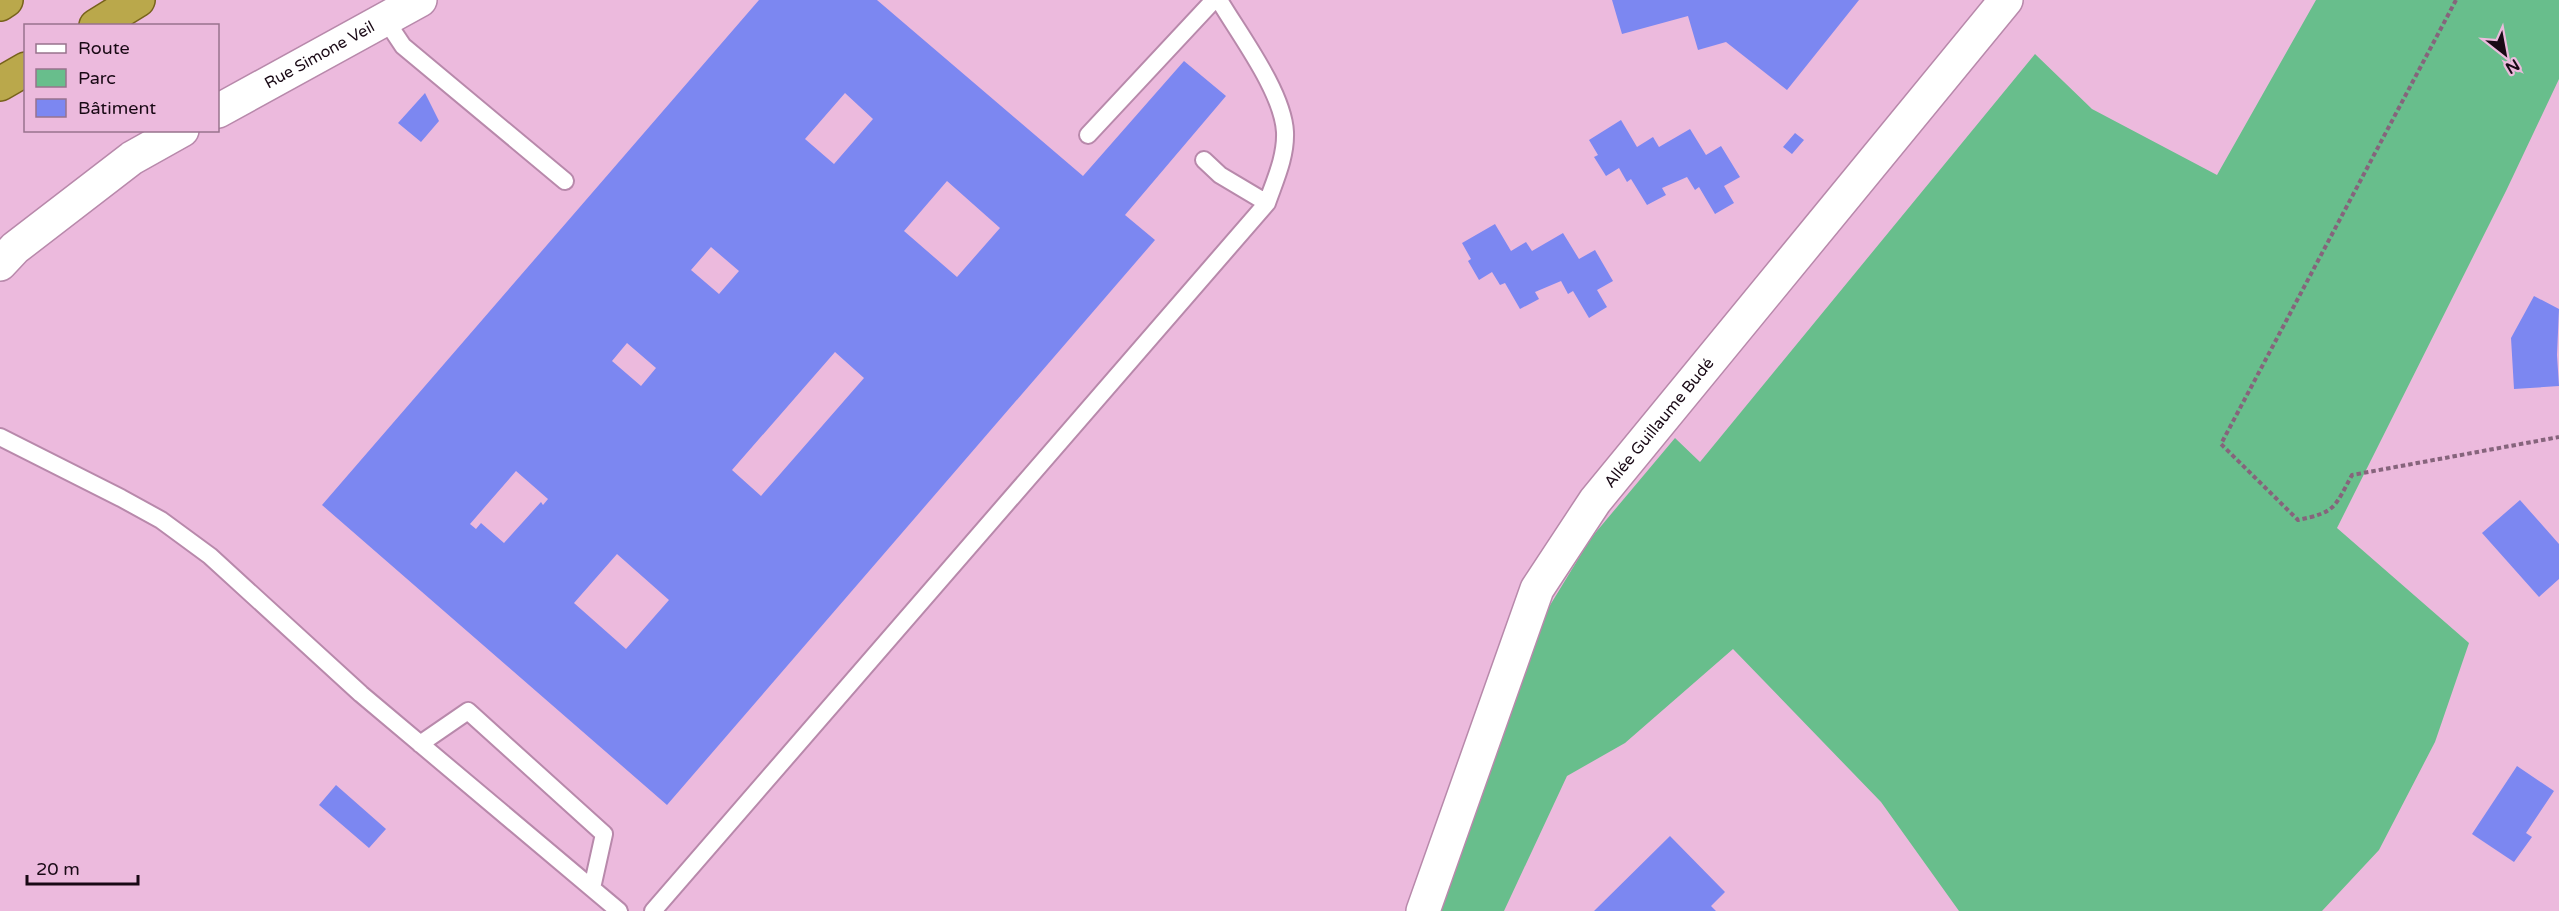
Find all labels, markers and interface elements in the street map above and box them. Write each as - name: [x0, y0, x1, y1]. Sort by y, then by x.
- street label: Rue Simone Veil: [261, 17, 378, 93]
- legend: [24, 24, 219, 132]
- north arrow: [2475, 24, 2535, 84]
- text: Route: [78, 37, 130, 59]
- text: N: [2502, 54, 2523, 78]
- text: Parc: [78, 67, 116, 89]
- text: Bâtiment: [78, 97, 156, 119]
- street label: Allée Guillaume Budé: [1600, 354, 1718, 492]
- scale bar: [27, 848, 138, 886]
- text: 20 m: [36, 858, 80, 880]

